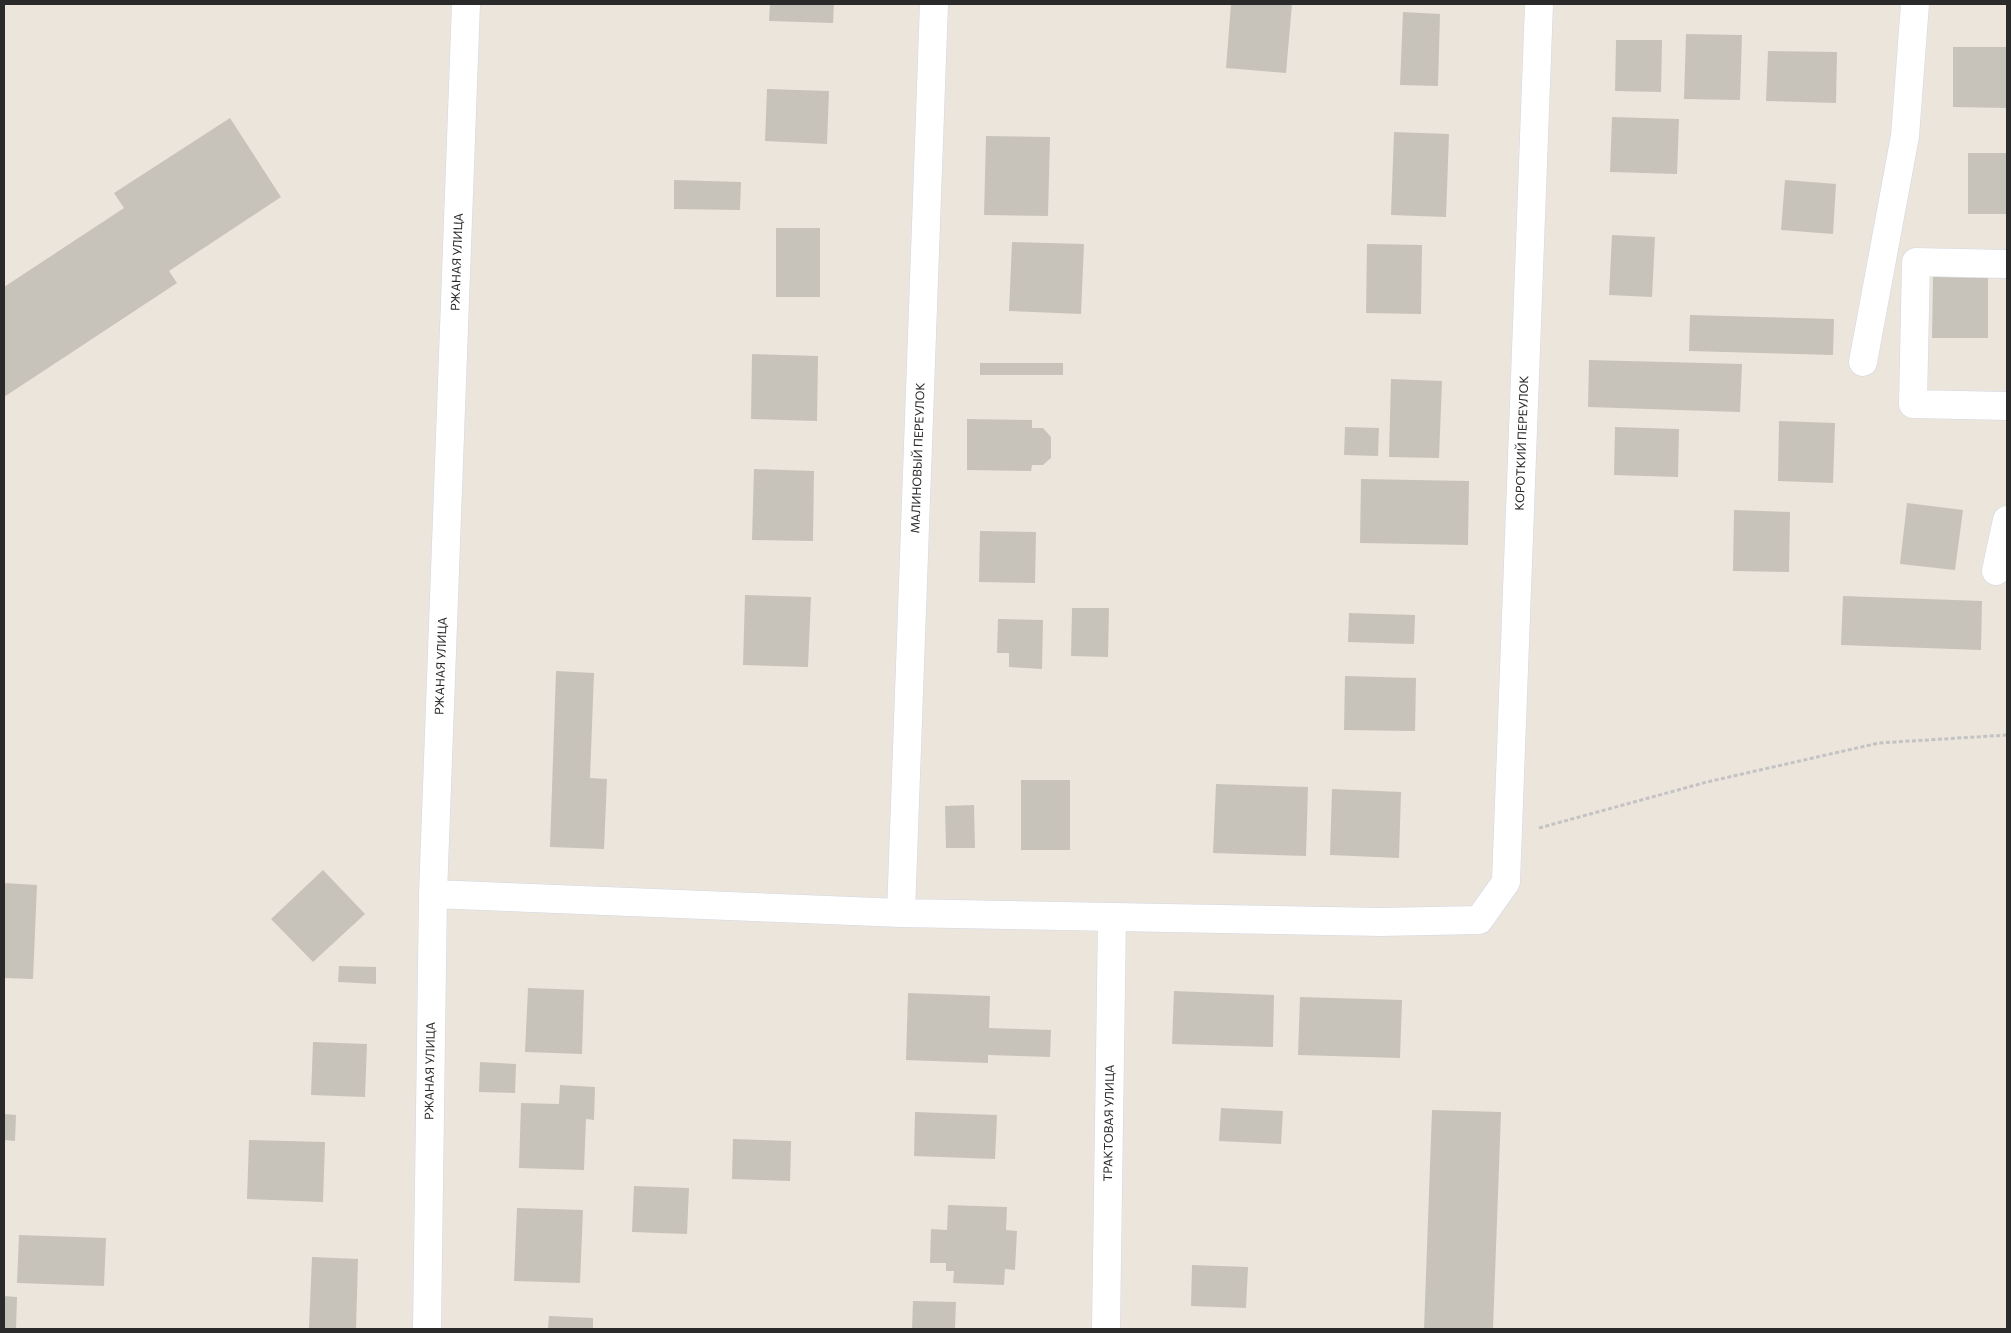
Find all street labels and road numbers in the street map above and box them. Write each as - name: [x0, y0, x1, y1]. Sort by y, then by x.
- street label: РЖАНАЯ УЛИЦА: [448, 213, 466, 311]
- street label: КОРОТКИЙ ПЕРЕУЛОК: [1512, 375, 1532, 511]
- street label: МАЛИНОВЫЙ ПЕРЕУЛОК: [908, 382, 928, 534]
- street label: РЖАНАЯ УЛИЦА: [432, 617, 450, 715]
- street label: РЖАНАЯ УЛИЦА: [422, 1022, 438, 1120]
- street label: ТРАКТОВАЯ УЛИЦА: [1101, 1064, 1117, 1182]

